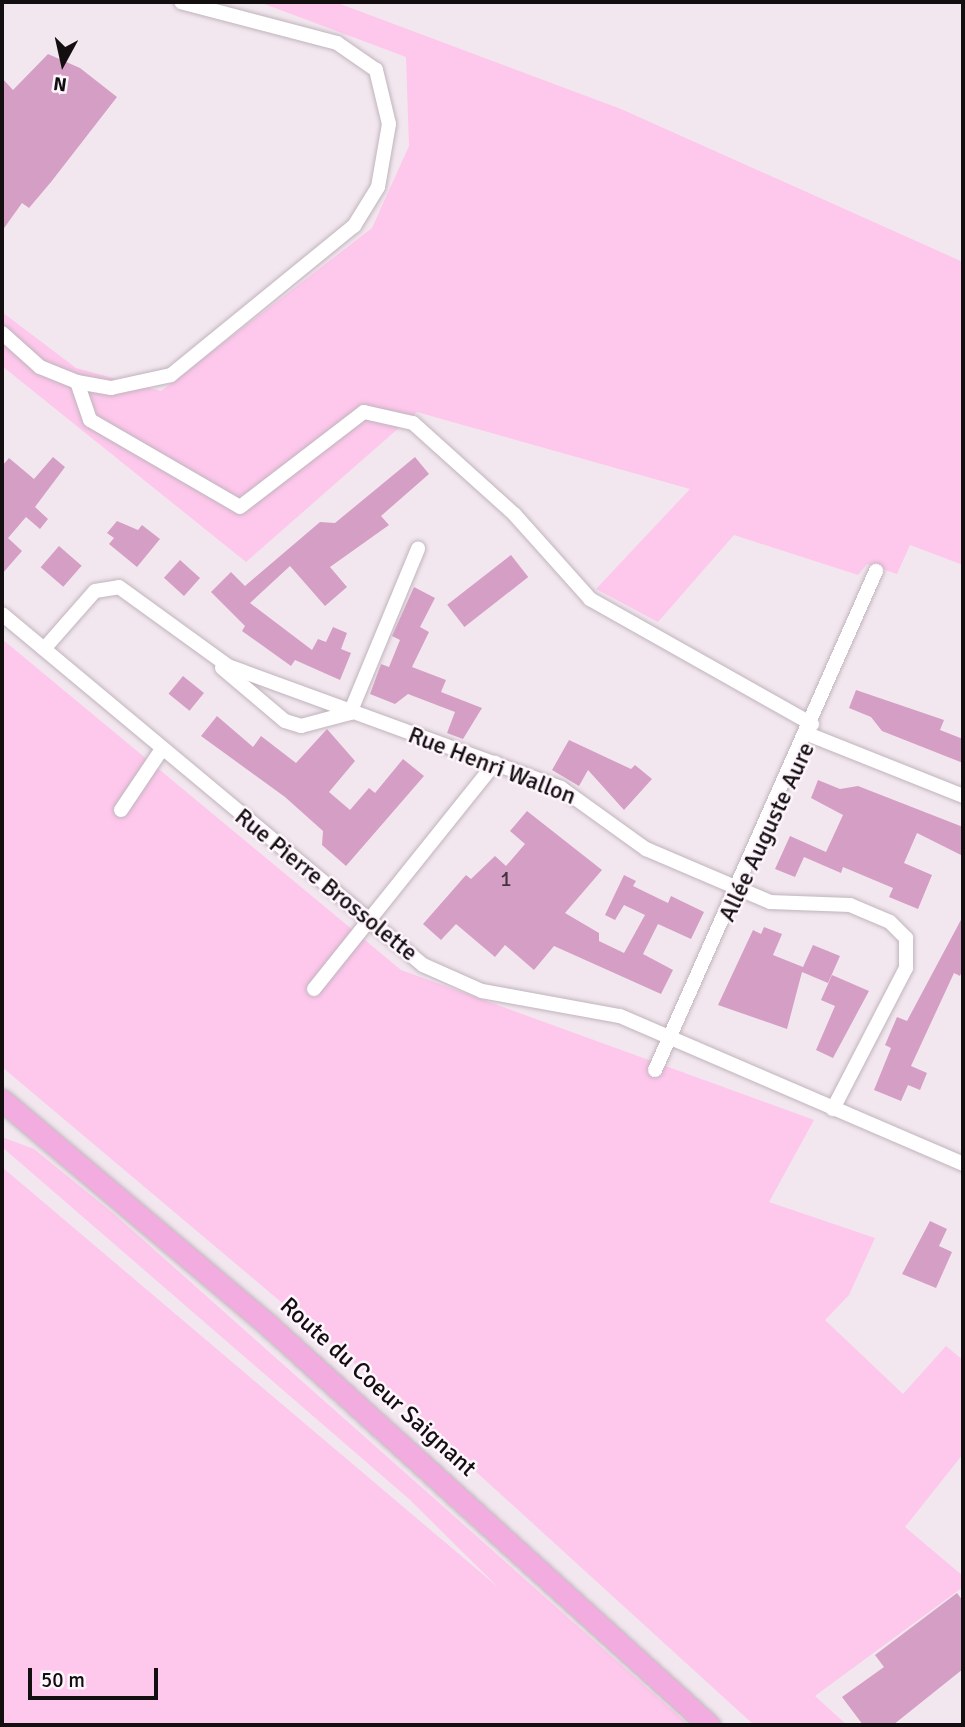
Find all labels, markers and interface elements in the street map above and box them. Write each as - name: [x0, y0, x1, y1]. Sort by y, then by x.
- north arrow: [28, 28, 98, 98]
- text: N: [52, 71, 68, 97]
- street label: Rue Henri Wallon: [404, 721, 580, 811]
- street label: Allée Auguste Aure: [713, 738, 821, 926]
- street label: Rue Pierre Brossolette: [229, 802, 423, 968]
- house number: 1: [500, 866, 512, 892]
- street label: Route du Coeur Saignant: [274, 1291, 482, 1483]
- scale bar: [32, 1654, 161, 1698]
- text: 50 m: [41, 1667, 85, 1693]

